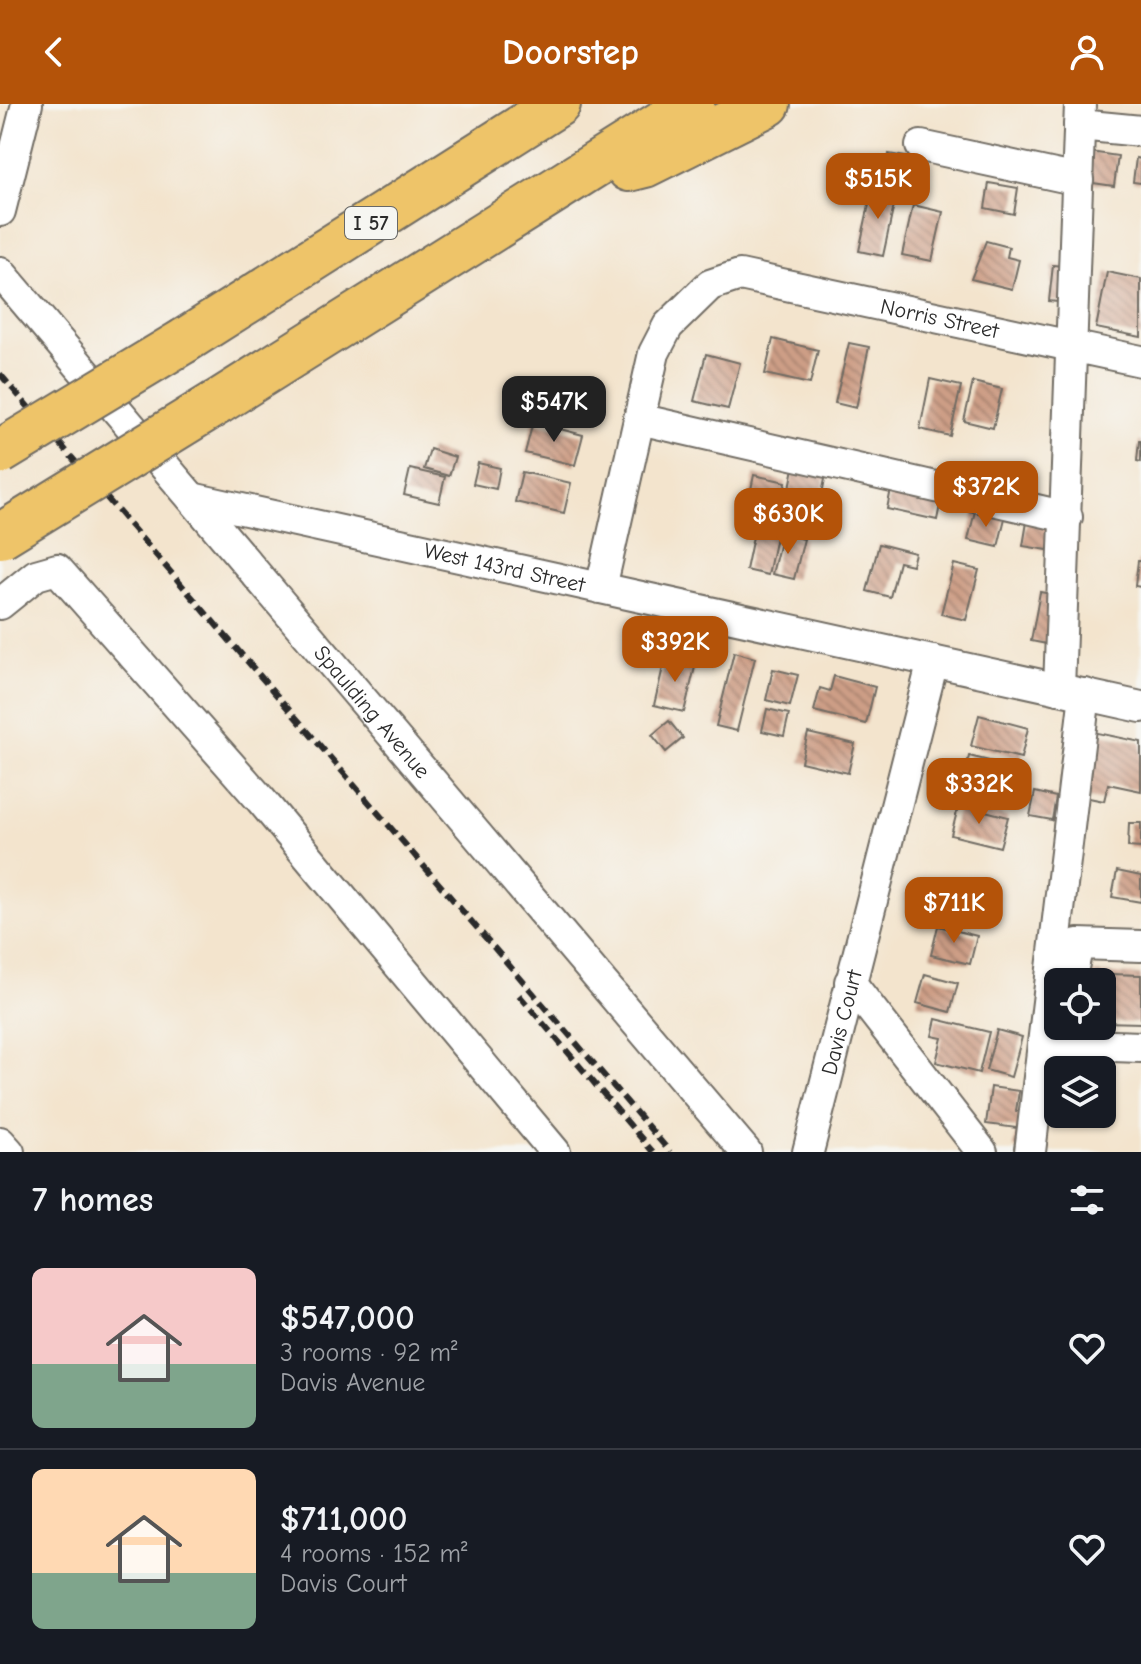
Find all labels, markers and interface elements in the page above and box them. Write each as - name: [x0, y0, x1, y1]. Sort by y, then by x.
- icon: back: [32, 30, 76, 74]
- icon: person: [1065, 30, 1109, 74]
- text: Doorstep: [502, 32, 639, 73]
- pin: $515K: [822, 153, 934, 221]
- text: $515K: [844, 164, 912, 194]
- road number: I 57: [345, 207, 397, 239]
- street label: Norris Street: [878, 294, 1002, 344]
- pin: $547K: [498, 376, 610, 444]
- text: $547K: [520, 387, 588, 417]
- pin: $372K: [930, 461, 1042, 529]
- text: $372K: [952, 472, 1020, 502]
- pin: $630K: [732, 488, 844, 556]
- text: $630K: [752, 499, 824, 529]
- street label: West 143rd Street: [421, 538, 588, 598]
- pin: $392K: [619, 616, 731, 684]
- text: $392K: [640, 627, 710, 657]
- street label: Spaulding Avenue: [308, 640, 435, 784]
- pin: $332K: [923, 758, 1035, 826]
- text: $332K: [945, 769, 1013, 799]
- pin: $711K: [898, 877, 1010, 945]
- text: $711K: [923, 888, 985, 918]
- street label: Davis Court: [816, 966, 868, 1078]
- map controls: [1044, 968, 1116, 1128]
- button: locate: [1044, 968, 1116, 1040]
- button: layers: [1044, 1056, 1116, 1128]
- icon: filters: [1065, 1178, 1109, 1222]
- text: 7 homes: [32, 1180, 153, 1220]
- text: $547,000: [280, 1298, 415, 1338]
- icon: home: [96, 1300, 192, 1396]
- icon: heart: [1065, 1326, 1109, 1370]
- text: 3 rooms · 92 m²: [280, 1338, 458, 1368]
- text: Davis Avenue: [280, 1368, 425, 1398]
- text: $711,000: [280, 1499, 407, 1539]
- icon: home: [96, 1501, 192, 1597]
- icon: heart: [1065, 1527, 1109, 1571]
- text: 4 rooms · 152 m²: [280, 1539, 468, 1569]
- text: Davis Court: [280, 1569, 407, 1599]

